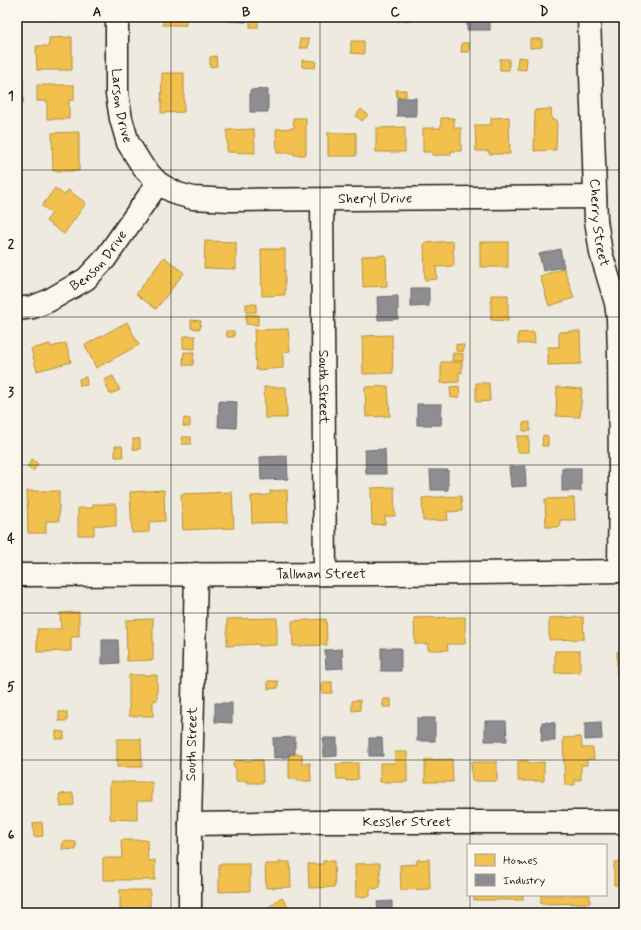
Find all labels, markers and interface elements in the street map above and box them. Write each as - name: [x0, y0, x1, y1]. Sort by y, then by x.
- text: A: [93, 4, 101, 21]
- text: B: [242, 4, 251, 21]
- text: C: [390, 4, 400, 21]
- text: D: [540, 4, 549, 21]
- street label: Larson Drive: [108, 68, 136, 145]
- text: 1: [8, 88, 14, 105]
- street label: Cherry Street: [586, 178, 614, 269]
- street label: Sheryl Drive: [338, 190, 412, 208]
- street label: Benson Drive: [67, 227, 131, 295]
- text: 2: [8, 236, 15, 253]
- street label: South Street: [314, 350, 333, 425]
- text: 3: [8, 384, 14, 401]
- text: 4: [7, 531, 15, 548]
- street label: Tallman Street: [276, 565, 366, 583]
- text: 5: [7, 679, 15, 696]
- street label: South Street: [182, 706, 202, 781]
- street label: Kessler Street: [362, 813, 452, 831]
- text: 6: [8, 827, 15, 844]
- legend: [467, 844, 607, 896]
- text: Homes: [503, 853, 538, 869]
- text: Industry: [503, 873, 545, 889]

